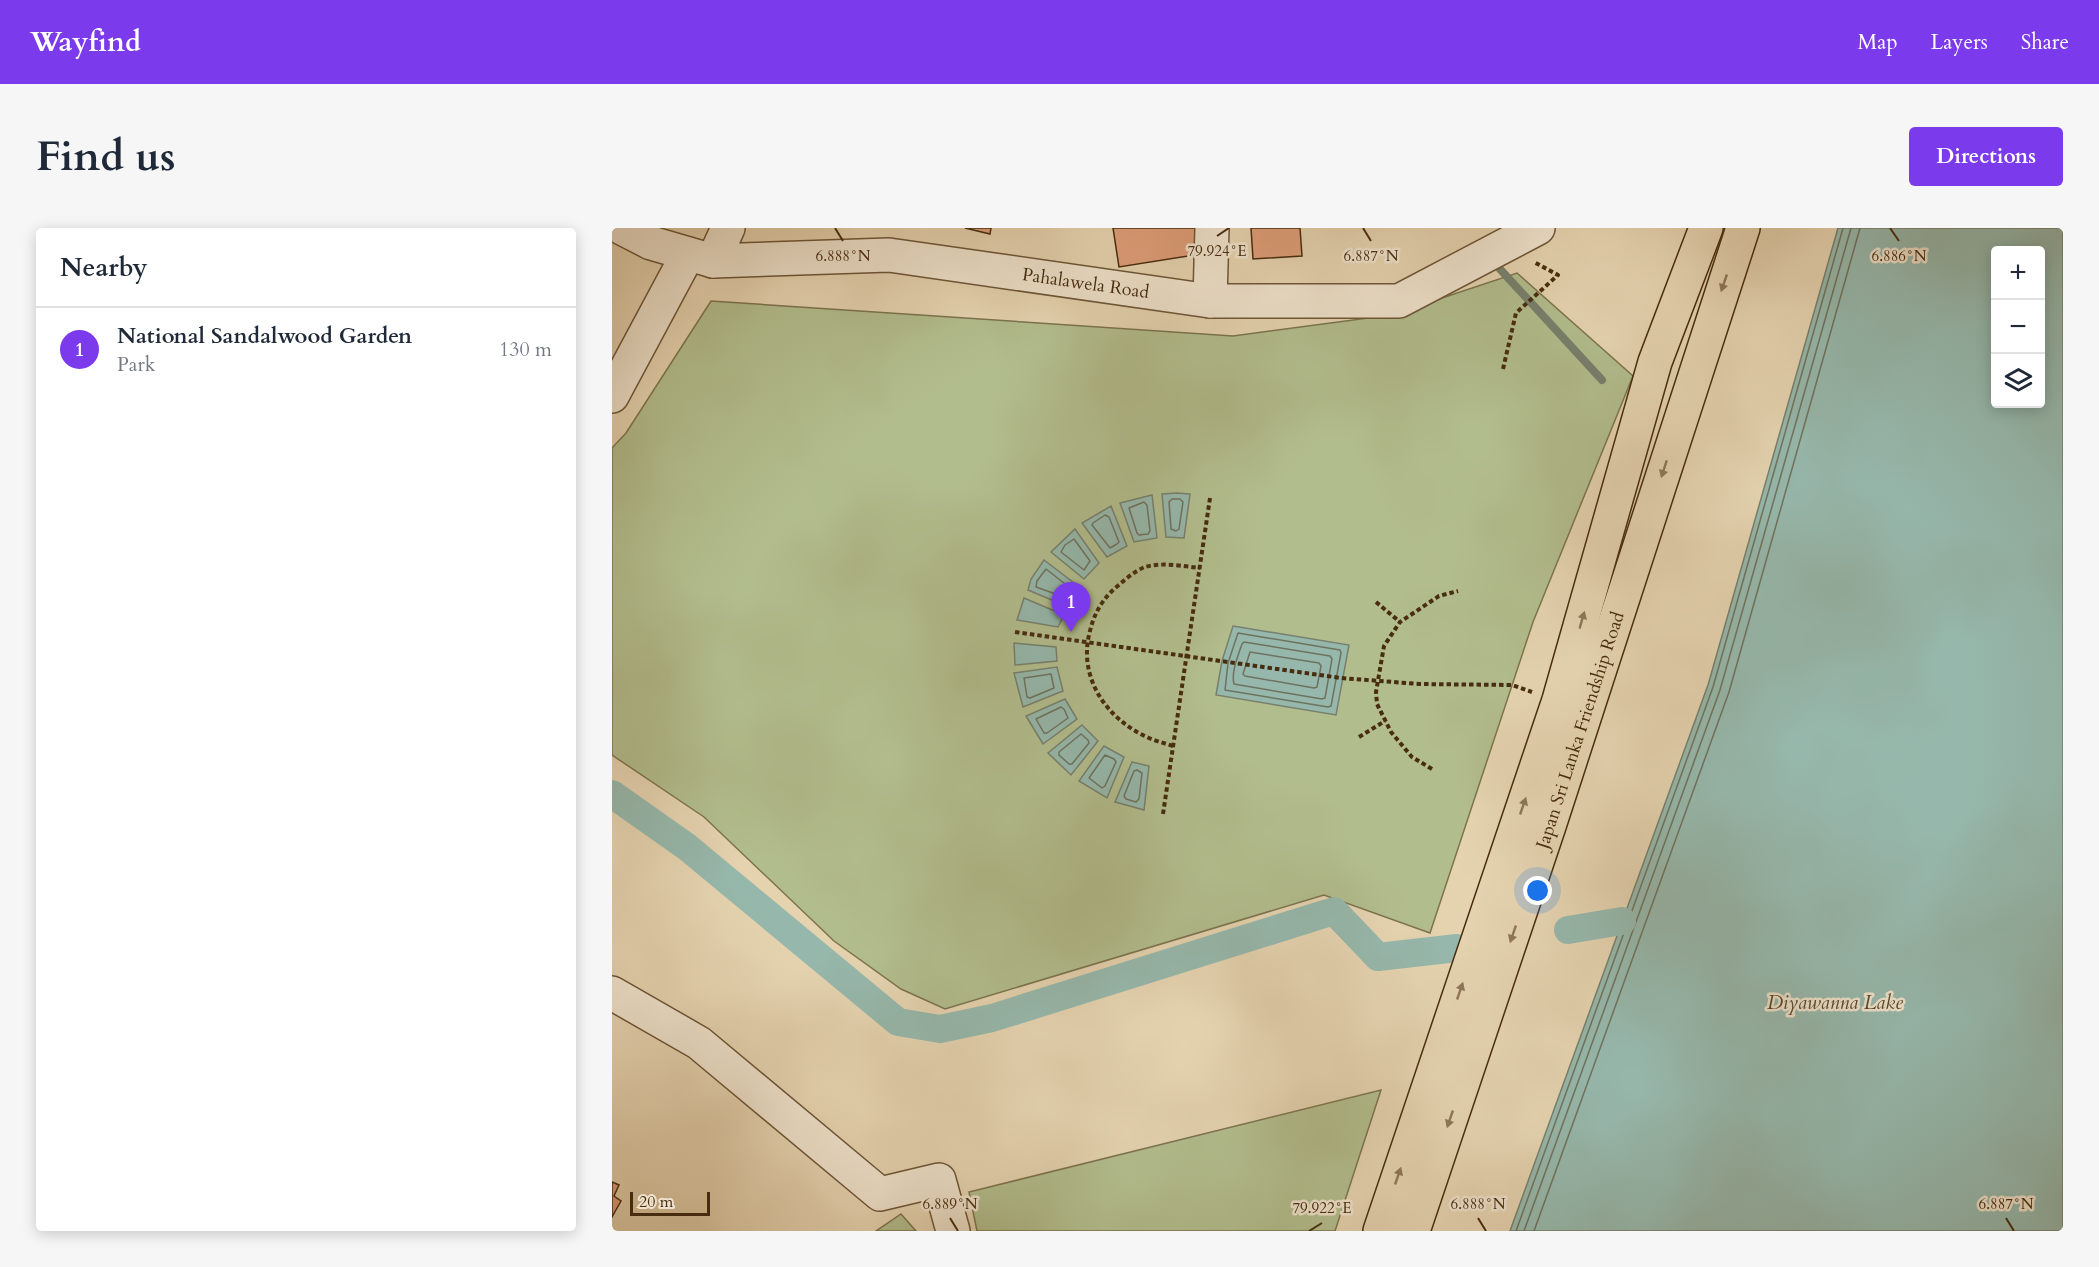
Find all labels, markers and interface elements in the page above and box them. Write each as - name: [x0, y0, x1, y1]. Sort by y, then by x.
- text: Wayfind: [30, 23, 141, 61]
- text: Map: [1858, 28, 1898, 57]
- text: Layers: [1931, 28, 1988, 57]
- text: Share: [2021, 28, 2069, 57]
- button: Directions: [1909, 127, 2063, 186]
- text: Find us: [36, 128, 176, 185]
- text: 79.924°E: [1187, 241, 1247, 261]
- text: 6.888°N: [815, 246, 871, 266]
- text: 6.887°N: [1343, 246, 1399, 266]
- text: 6.886°N: [1871, 246, 1927, 266]
- map controls: [1991, 246, 2045, 408]
- button: +: [1991, 246, 2045, 300]
- text: Nearby: [60, 250, 148, 285]
- street label: Pahalawela Road: [1021, 262, 1151, 305]
- one-way arrow: [1718, 274, 1728, 292]
- button: −: [1991, 300, 2045, 354]
- text: National Sandalwood Garden: [117, 321, 412, 351]
- text: 1: [74, 336, 85, 363]
- text: 130 m: [499, 336, 552, 363]
- text: Park: [117, 351, 155, 378]
- button: layers: [1991, 354, 2045, 408]
- one-way arrow: [1659, 460, 1668, 478]
- pin: 1: [1052, 582, 1090, 632]
- street label: Japan Sri Lanka Friendship Road: [1529, 608, 1630, 855]
- one-way arrow: [1577, 611, 1587, 629]
- one-way arrow: [1518, 797, 1528, 815]
- your location: [1523, 876, 1552, 905]
- one-way arrow: [1507, 925, 1517, 943]
- one-way arrow: [1456, 982, 1466, 1000]
- water label: Diyawanna Lake: [1767, 989, 1903, 1016]
- one-way arrow: [1445, 1110, 1455, 1128]
- one-way arrow: [1394, 1166, 1404, 1184]
- scale bar: [630, 1189, 710, 1216]
- text: 20 m: [639, 1191, 673, 1213]
- text: 6.889°N: [922, 1194, 978, 1214]
- text: 6.888°N: [1450, 1194, 1506, 1214]
- text: 6.887°N: [1978, 1194, 2034, 1214]
- text: 79.922°E: [1292, 1198, 1352, 1218]

